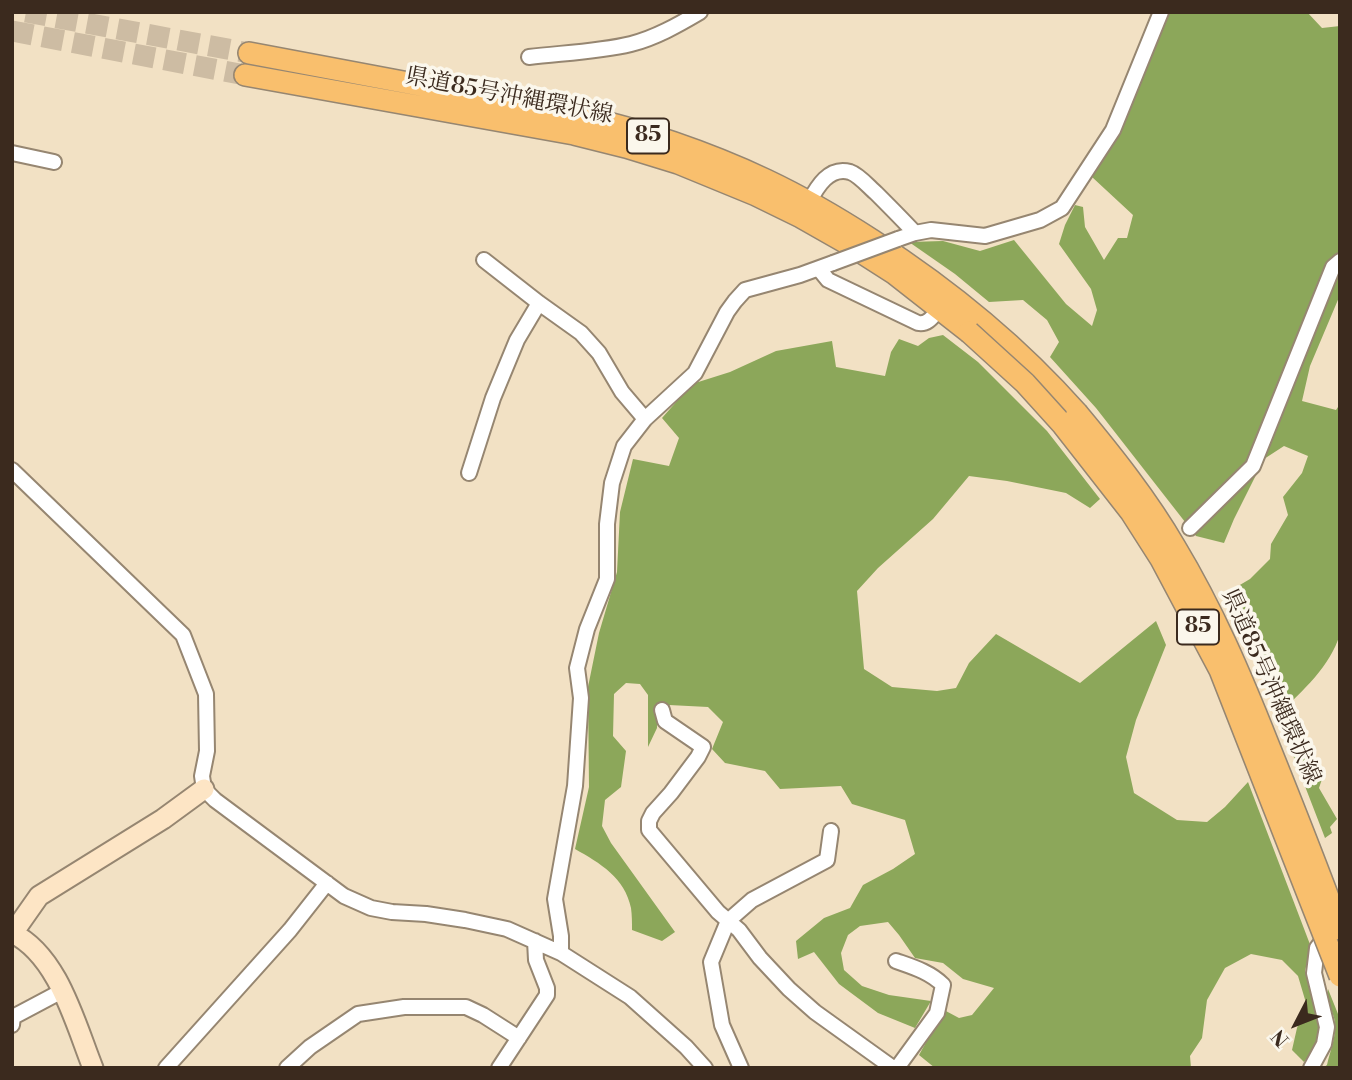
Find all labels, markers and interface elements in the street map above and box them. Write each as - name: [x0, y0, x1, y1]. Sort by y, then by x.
- street label: 県道85号沖縄環状線: [403, 63, 615, 131]
- road number: 85: [627, 118, 669, 154]
- street label: 県道85号沖縄環状線: [1215, 585, 1325, 789]
- road number: 85: [1177, 610, 1219, 644]
- north arrow: [1261, 989, 1331, 1059]
- text: N: [1266, 1024, 1294, 1052]

